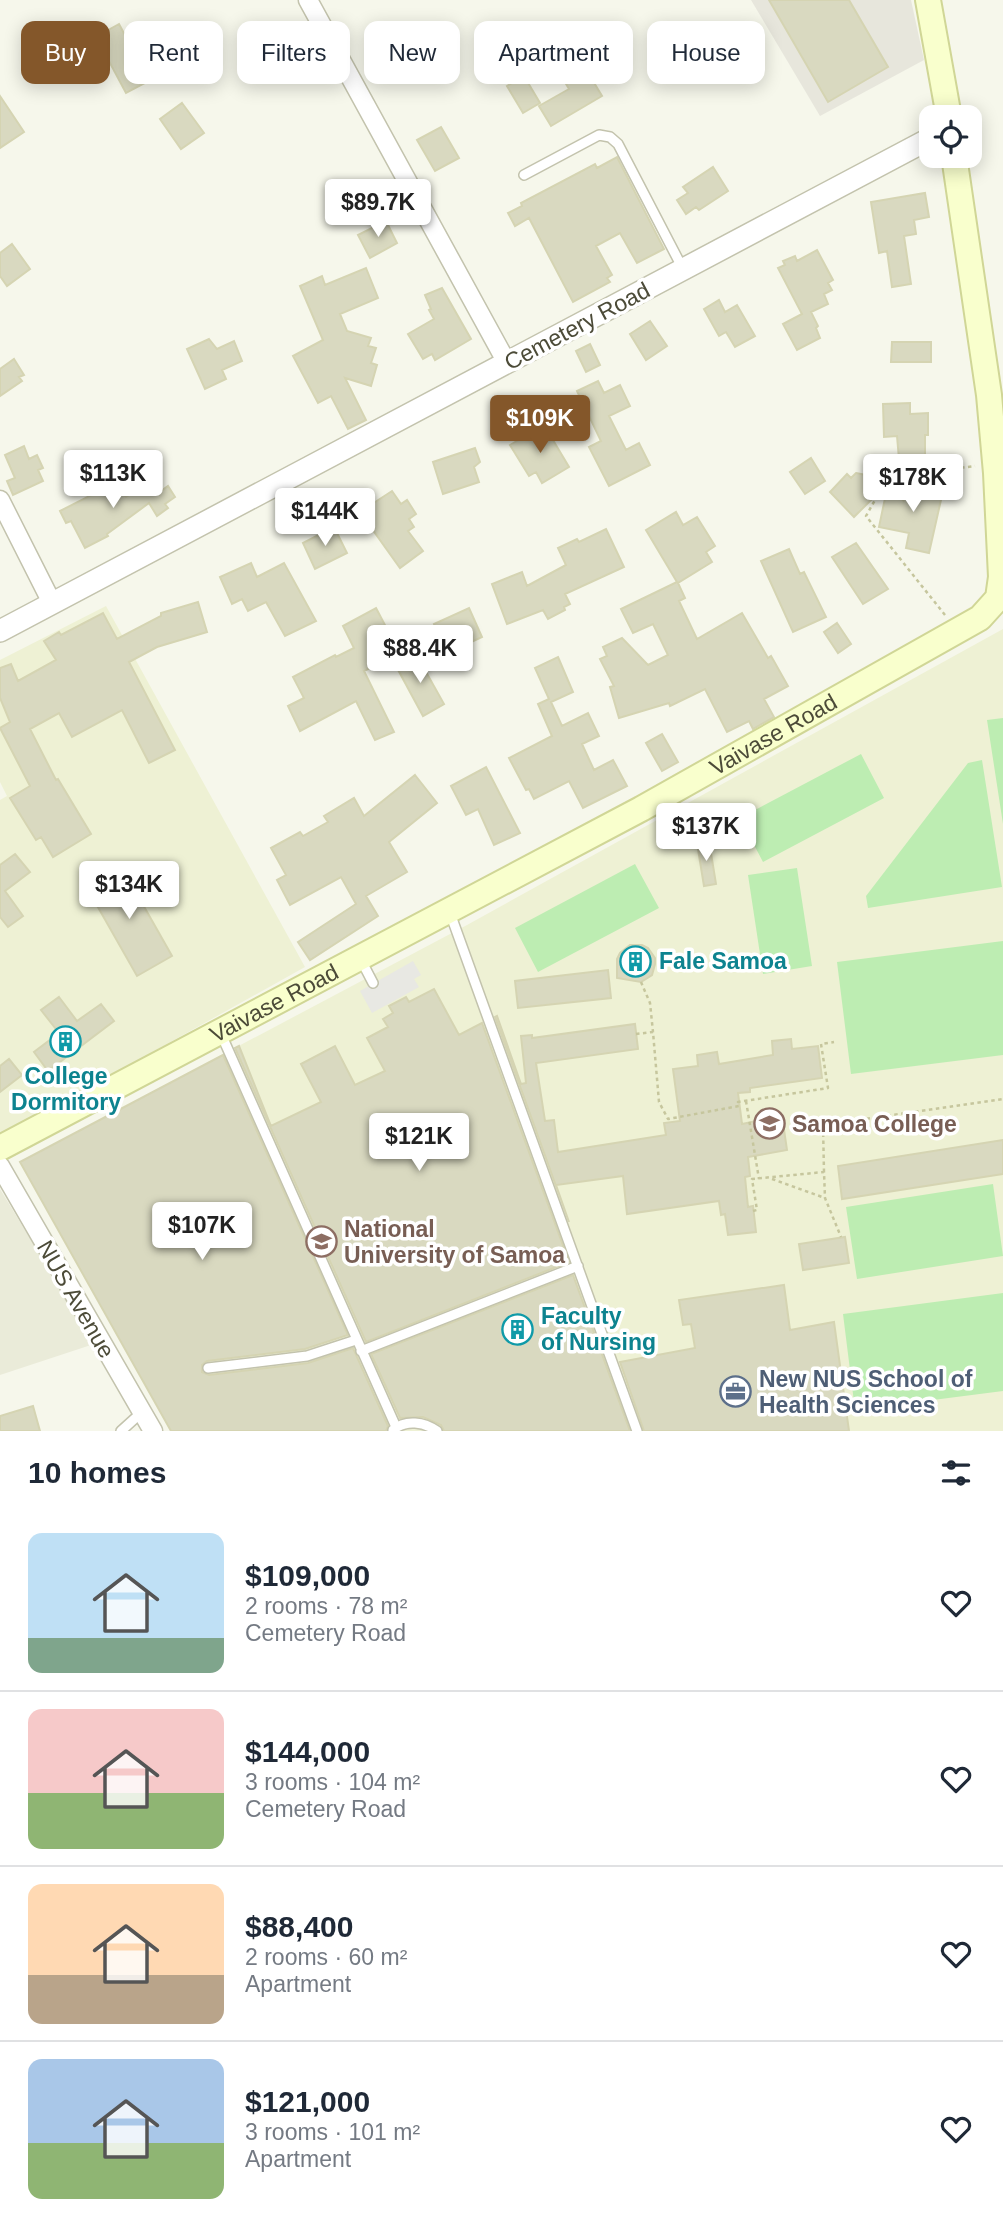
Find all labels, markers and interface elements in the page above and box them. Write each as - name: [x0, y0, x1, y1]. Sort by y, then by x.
- chip: Buy: [21, 21, 110, 84]
- chip: Rent: [124, 21, 223, 84]
- chip: Filters: [237, 21, 350, 84]
- chip: New: [364, 21, 460, 84]
- chip: Apartment: [474, 21, 633, 84]
- chip: House: [647, 21, 765, 84]
- map controls: [919, 105, 982, 168]
- button: locate: [919, 105, 982, 168]
- pin: $89.7K: [321, 180, 435, 239]
- text: $89.7K: [341, 189, 415, 215]
- street label: Cemetery Road: [500, 277, 654, 375]
- pin: $109K: [491, 396, 589, 455]
- text: $109K: [506, 405, 574, 431]
- pin: $113K: [64, 450, 162, 510]
- pin: $178K: [864, 454, 962, 514]
- text: $113K: [80, 460, 146, 486]
- text: $178K: [879, 464, 947, 490]
- pin: $144K: [276, 489, 374, 548]
- text: $144K: [291, 498, 359, 524]
- pin: $88.4K: [363, 626, 477, 685]
- text: $88.4K: [383, 635, 457, 661]
- street label: Vaivase Road: [705, 688, 841, 781]
- pin: $137K: [657, 804, 755, 863]
- text: $137K: [672, 813, 740, 839]
- pin: $134K: [80, 862, 178, 921]
- text: $134K: [95, 871, 163, 897]
- building icon: Fale Samoa: [619, 944, 653, 978]
- place label: Fale Samoa: [659, 948, 787, 974]
- street label: Vaivase Road: [205, 958, 343, 1048]
- building icon: College Dormitory: [49, 1025, 83, 1059]
- place label: College Dormitory: [11, 1063, 121, 1115]
- school or university icon: Samoa College: [752, 1107, 786, 1141]
- place label: Samoa College: [792, 1111, 957, 1137]
- pin: $121K: [370, 1114, 468, 1173]
- text: $121K: [385, 1123, 453, 1149]
- pin: $107K: [153, 1202, 251, 1262]
- text: $107K: [168, 1212, 236, 1238]
- place label: National University of Samoa: [344, 1216, 565, 1268]
- school or university icon: National University of Samoa: [304, 1225, 338, 1259]
- street label: NUS Avenue: [32, 1236, 120, 1362]
- place label: Faculty of Nursing: [541, 1303, 656, 1355]
- building icon: Faculty of Nursing: [501, 1312, 535, 1346]
- place label: New NUS School of Health Sciences: [759, 1366, 973, 1418]
- office icon: New NUS School of Health Sciences: [719, 1375, 753, 1409]
- icon: filters: [937, 1454, 975, 1492]
- text: 10 homes: [28, 1456, 166, 1489]
- text: $109,000: [245, 1559, 370, 1592]
- icon: home: [84, 1561, 168, 1645]
- icon: heart: [937, 1584, 975, 1622]
- text: 2 rooms · 78 m²: [245, 1593, 407, 1619]
- text: Cemetery Road: [245, 1620, 406, 1646]
- text: $144,000: [245, 1735, 370, 1768]
- icon: home: [84, 1737, 168, 1821]
- icon: heart: [937, 1760, 975, 1798]
- text: 3 rooms · 104 m²: [245, 1769, 420, 1795]
- text: Cemetery Road: [245, 1796, 406, 1822]
- text: $88,400: [245, 1910, 353, 1943]
- icon: home: [84, 1912, 168, 1996]
- icon: heart: [937, 1935, 975, 1973]
- text: 2 rooms · 60 m²: [245, 1944, 407, 1970]
- text: Apartment: [245, 1971, 351, 1997]
- text: $121,000: [245, 2085, 370, 2118]
- icon: home: [84, 2087, 168, 2171]
- icon: heart: [937, 2110, 975, 2148]
- text: 3 rooms · 101 m²: [245, 2119, 420, 2145]
- text: Apartment: [245, 2146, 351, 2172]

